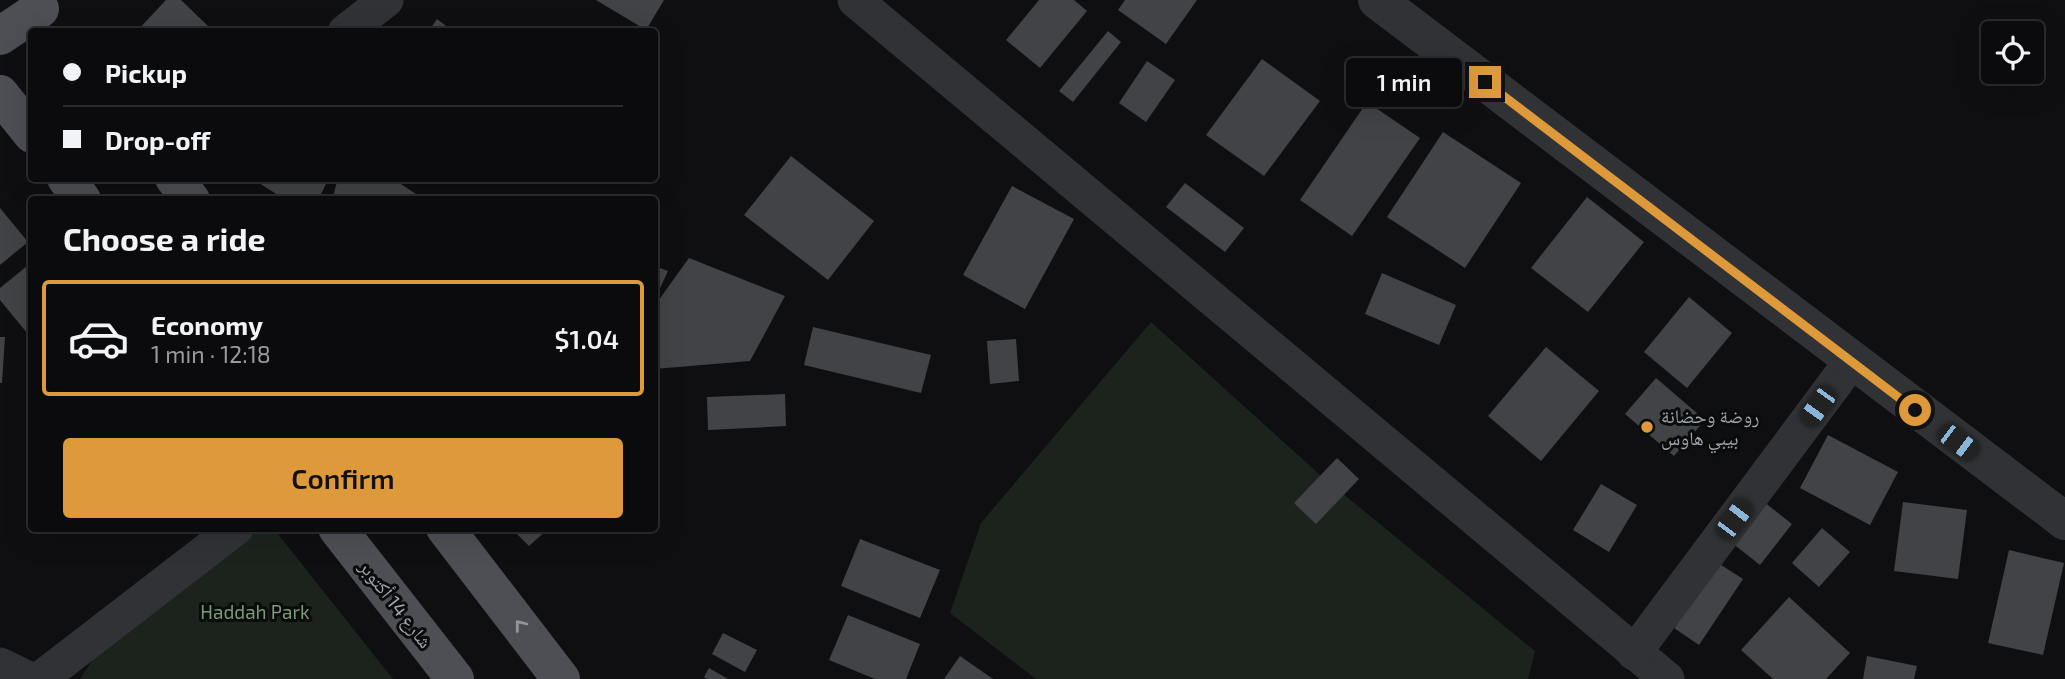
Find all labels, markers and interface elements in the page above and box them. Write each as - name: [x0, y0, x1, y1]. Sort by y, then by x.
- map controls: [1981, 21, 2044, 84]
- button: locate: [1981, 21, 2044, 84]
- text: Pickup: [105, 57, 187, 88]
- callout: 1 min: [1345, 57, 1460, 106]
- route end: [1469, 66, 1501, 98]
- text: 1 min: [1377, 68, 1431, 96]
- text: Drop-off: [105, 124, 210, 155]
- text: Choose a ride: [63, 219, 266, 257]
- icon: car: [67, 307, 130, 370]
- text: Economy: [151, 309, 263, 340]
- text: $1.04: [555, 323, 619, 354]
- text: 1 min · 12:18: [151, 340, 271, 368]
- car: [1798, 383, 1839, 429]
- route start: [1899, 394, 1931, 426]
- place label: روضة وحضانة بيبي هاوس: [1661, 404, 1759, 454]
- marker: روضة وحضانة بيبي هاوس: [1639, 419, 1655, 435]
- car: [1935, 421, 1982, 463]
- button: Confirm: [63, 438, 623, 518]
- car: [1713, 496, 1756, 542]
- street label: شارع 14 أكتوبر: [354, 554, 438, 653]
- park label: Haddah Park: [200, 600, 310, 623]
- one-way arrow: [515, 620, 528, 633]

